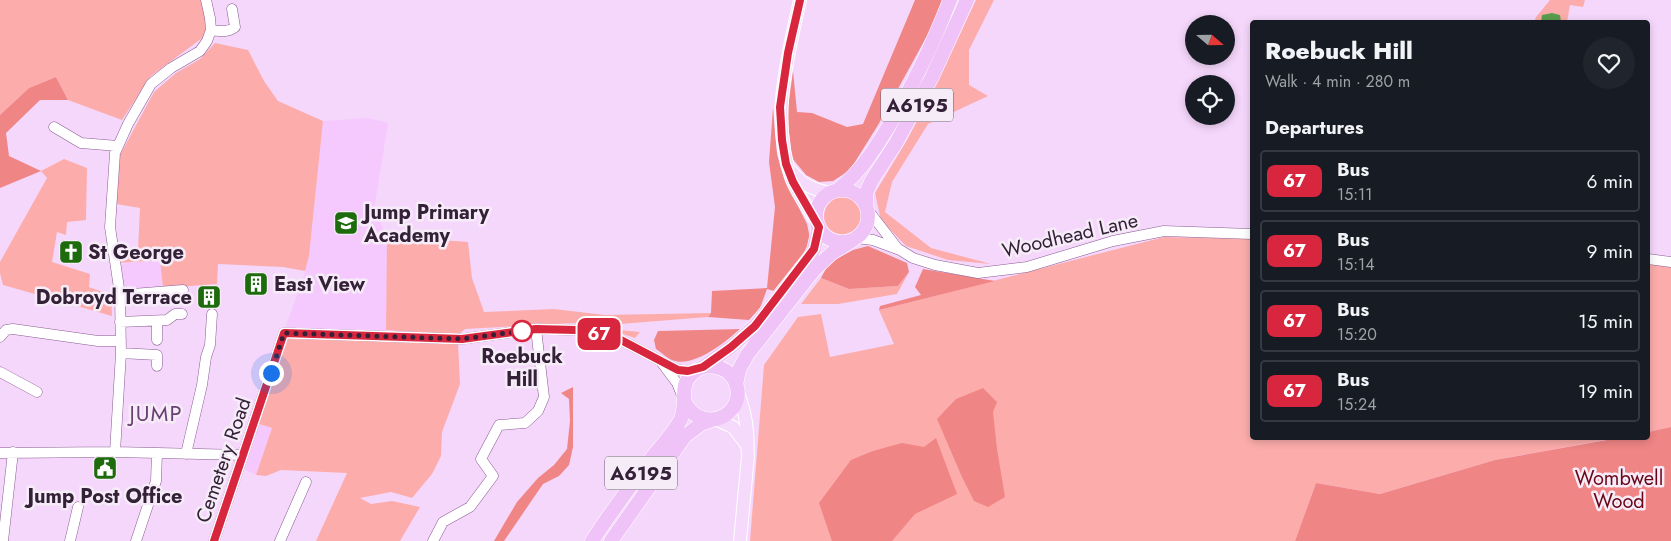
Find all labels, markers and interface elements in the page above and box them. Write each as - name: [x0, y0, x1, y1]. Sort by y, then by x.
- north arrow: [1185, 15, 1235, 65]
- map controls: [1185, 15, 1235, 125]
- text: Roebuck Hill: [1265, 33, 1413, 68]
- button: heart: [1583, 37, 1635, 89]
- text: Walk · 4 min · 280 m: [1265, 70, 1410, 93]
- button: locate: [1185, 75, 1235, 125]
- road number: A6195: [881, 88, 953, 122]
- text: Departures: [1265, 114, 1364, 141]
- text: Bus: [1337, 156, 1369, 183]
- text: 67: [1283, 168, 1306, 194]
- text: 6 min: [1587, 168, 1633, 195]
- text: 15:11: [1337, 183, 1372, 206]
- place label: Jump Primary Academy: [360, 198, 490, 250]
- street label: Woodhead Lane: [999, 206, 1141, 265]
- school or university icon: Jump Primary Academy: [333, 210, 359, 236]
- text: Bus: [1337, 226, 1369, 253]
- place label: St George: [88, 238, 184, 267]
- text: 67: [1283, 238, 1306, 264]
- text: 9 min: [1587, 238, 1633, 265]
- church icon: St George: [58, 239, 84, 265]
- text: 15:14: [1337, 253, 1375, 276]
- place label: East View: [274, 270, 366, 299]
- building icon: East View: [243, 271, 269, 297]
- place label: Dobroyd Terrace: [36, 283, 192, 312]
- building icon: Dobroyd Terrace: [196, 284, 222, 310]
- text: Bus: [1337, 296, 1369, 323]
- text: 67: [1283, 308, 1306, 334]
- text: 15 min: [1578, 308, 1633, 335]
- line badge: 67: [576, 318, 622, 350]
- marker: Roebuck Hill: [511, 320, 533, 342]
- text: 67: [588, 321, 610, 347]
- text: 15:20: [1337, 323, 1377, 346]
- place label: Roebuck Hill: [481, 342, 563, 394]
- your location: [259, 361, 284, 386]
- text: Bus: [1337, 366, 1369, 393]
- text: 67: [1283, 378, 1306, 404]
- text: 19 min: [1578, 378, 1633, 405]
- text: 15:24: [1337, 393, 1376, 416]
- street label: Cemetery Road: [189, 394, 258, 527]
- district label: JUMP: [127, 397, 182, 429]
- public building icon: Jump Post Office: [92, 455, 118, 481]
- road number: A6195: [605, 456, 677, 489]
- park label: Wombwell Wood: [1575, 464, 1663, 516]
- place label: Jump Post Office: [23, 482, 183, 511]

